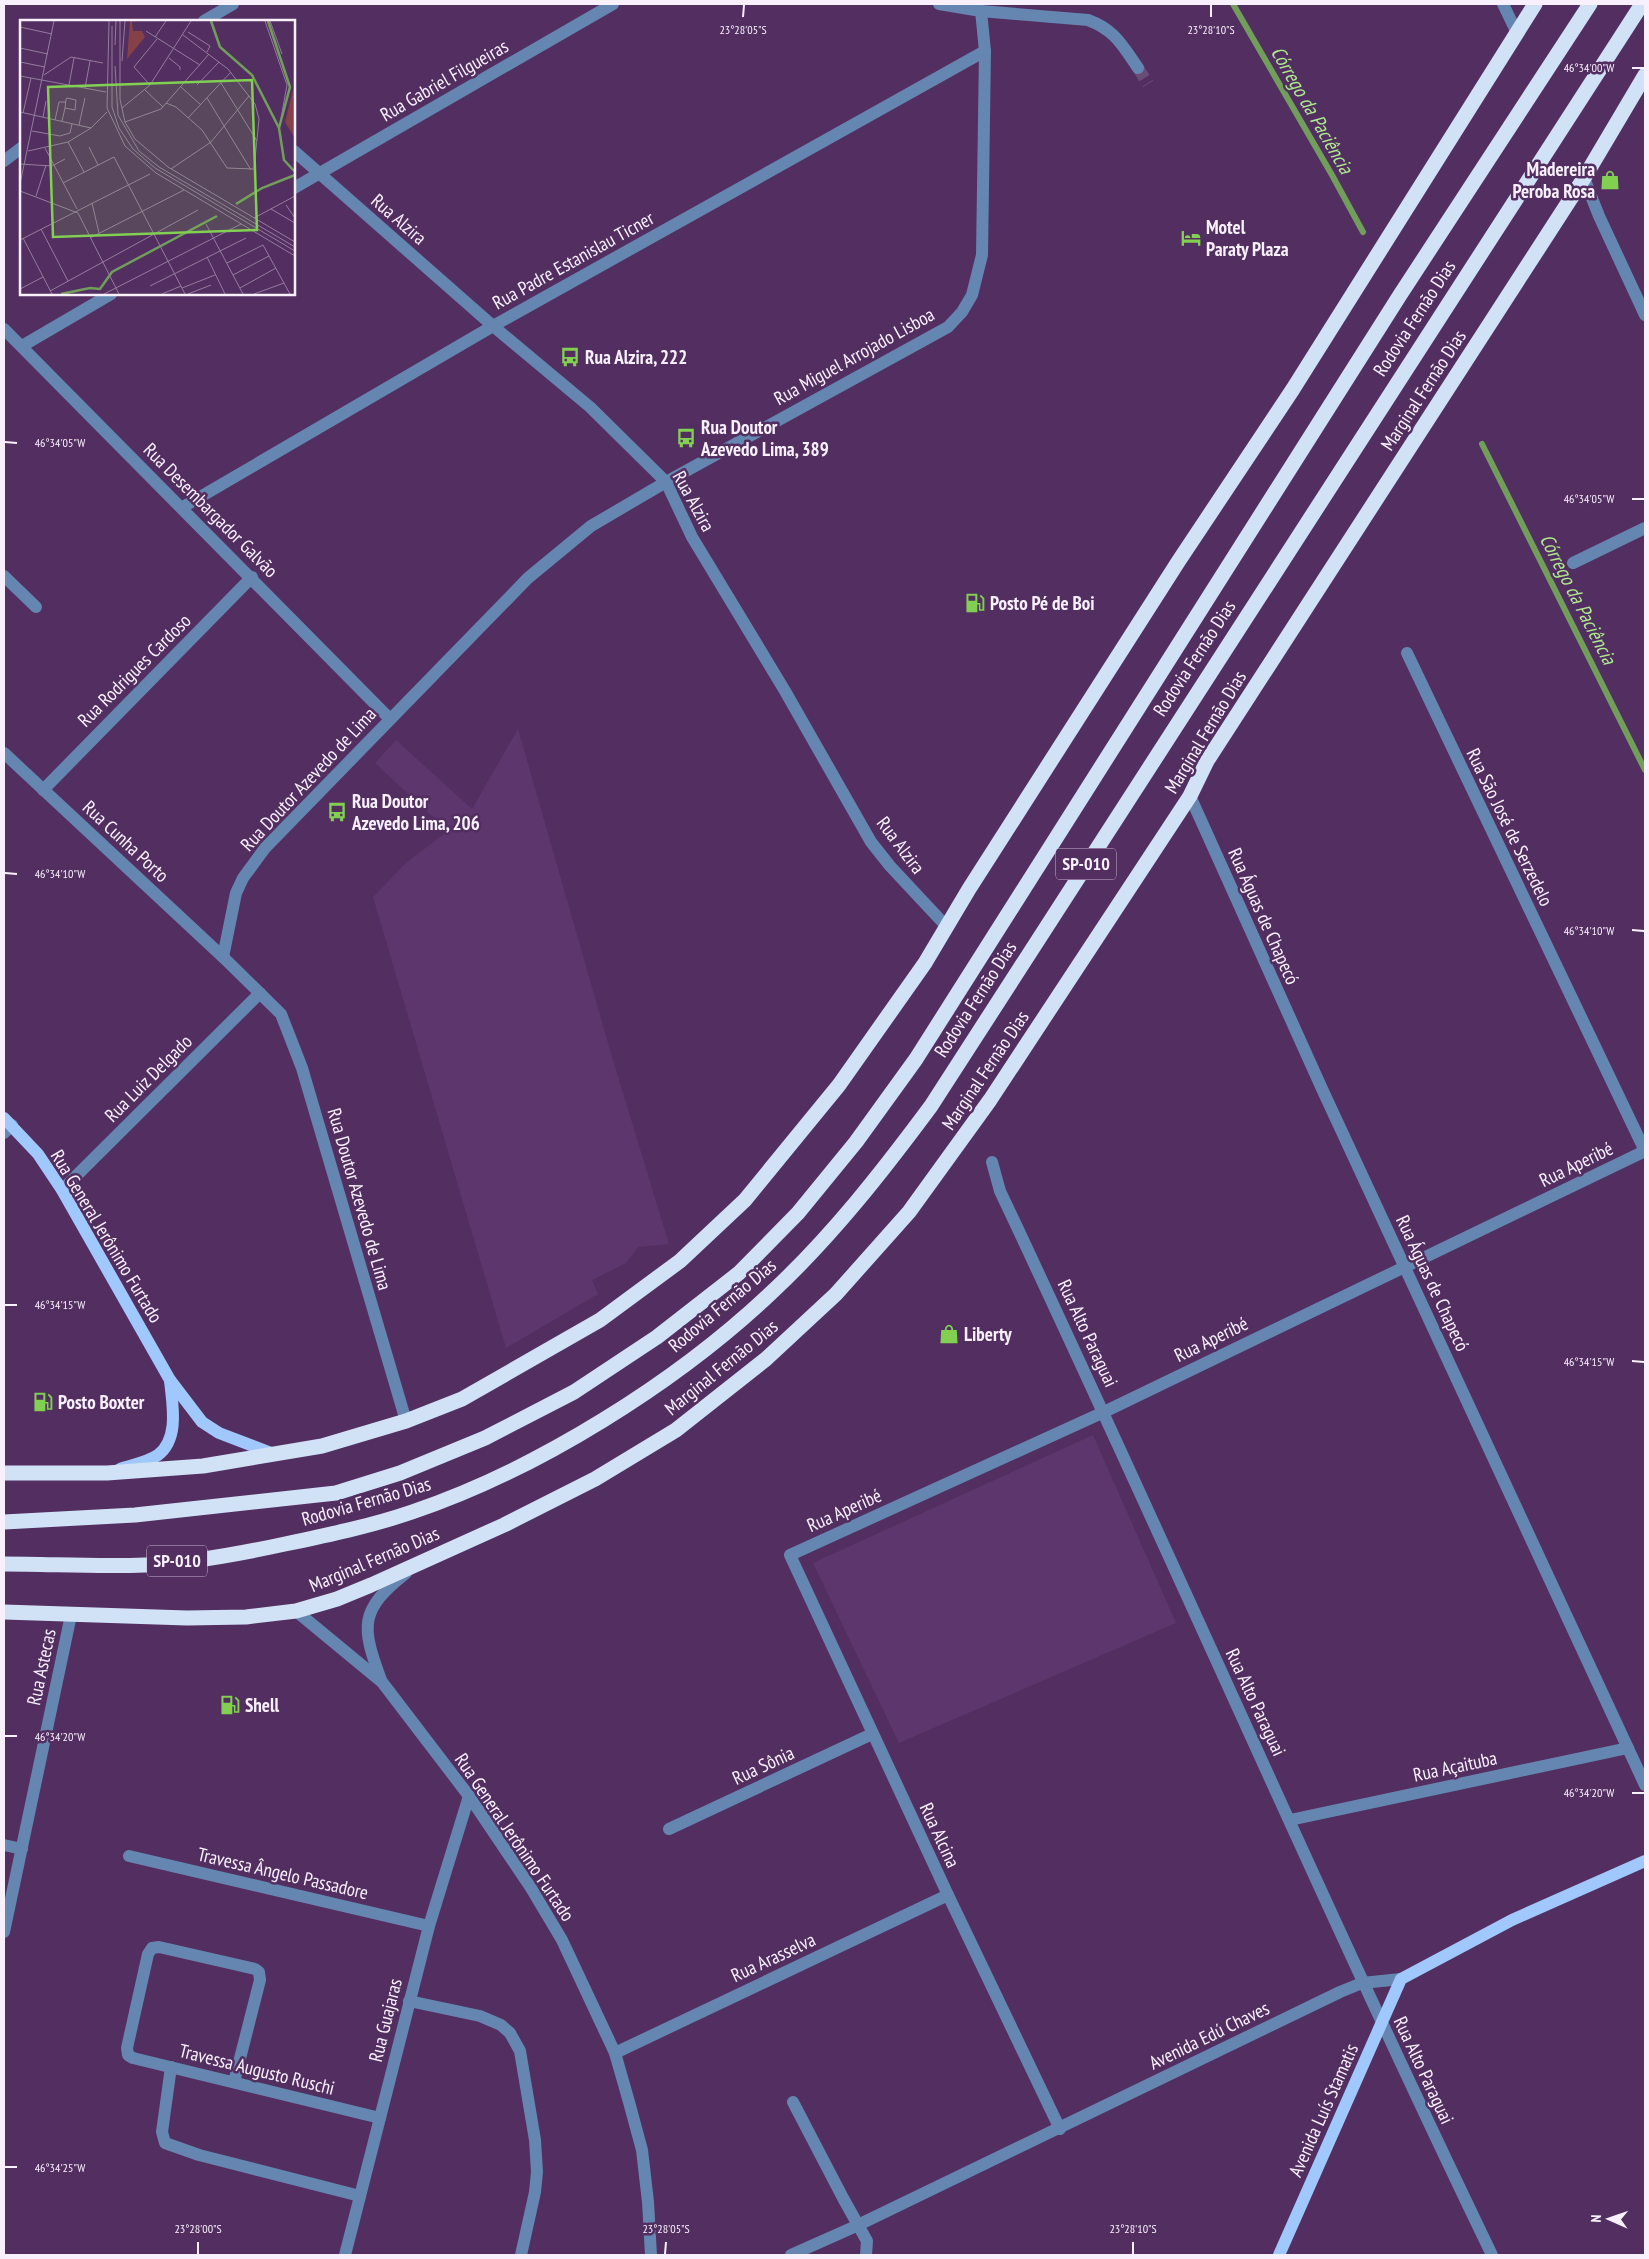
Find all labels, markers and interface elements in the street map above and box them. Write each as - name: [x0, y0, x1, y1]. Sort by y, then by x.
- inset map: [20, 20, 295, 295]
- text: 23°28'05"S: [719, 22, 767, 37]
- text: 23°28'10"S: [1187, 22, 1235, 37]
- street label: Rua Gabriel Filgueiras: [376, 34, 512, 126]
- water label: Córrego da Paciência: [1265, 42, 1360, 179]
- text: 46°34'00"W: [1564, 60, 1614, 75]
- place label: Madereira Peroba Rosa: [1512, 157, 1595, 203]
- shop icon: Madereira Peroba Rosa: [1599, 169, 1621, 191]
- street label: Rua Alzira: [366, 188, 432, 250]
- street label: Rua Padre Estanislau Ticner: [488, 205, 659, 314]
- place label: Motel Paraty Plaza: [1206, 215, 1289, 261]
- hotel icon: Motel Paraty Plaza: [1180, 227, 1202, 249]
- street label: Rodovia Fernão Dias: [1368, 256, 1460, 380]
- street label: Rua Miguel Arrojado Lisboa: [770, 302, 938, 410]
- street label: Marginal Fernão Dias: [1375, 325, 1471, 455]
- place label: Rua Alzira, 222: [585, 345, 687, 369]
- bus stop icon: Rua Alzira, 222: [559, 346, 581, 368]
- place label: Rua Doutor Azevedo Lima, 389: [700, 415, 829, 461]
- bus stop icon: Rua Doutor Azevedo Lima, 389: [675, 427, 697, 449]
- text: 46°34'05"W: [35, 435, 85, 450]
- street label: Rua Desembargador Galvão: [139, 438, 283, 582]
- street label: Rua Alzira: [668, 466, 720, 536]
- text: 46°34'05"W: [1564, 491, 1614, 506]
- water label: Córrego da Paciência: [1534, 529, 1623, 670]
- place label: Posto Pé de Boi: [990, 591, 1095, 615]
- fuel station icon: Posto Pé de Boi: [964, 592, 986, 614]
- street label: Rodovia Fernão Dias: [1148, 596, 1240, 720]
- street label: Rua Rodrigues Cardoso: [72, 608, 196, 732]
- street label: Marginal Fernão Dias: [1159, 666, 1251, 798]
- street label: Rua Doutor Azevedo de Lima: [235, 702, 381, 856]
- street label: Rua São José de Serzedelo: [1461, 744, 1559, 910]
- place label: Rua Doutor Azevedo Lima, 206: [351, 789, 480, 835]
- street label: Rua Cunha Porto: [78, 795, 174, 887]
- bus stop icon: Rua Doutor Azevedo Lima, 206: [326, 801, 348, 823]
- street label: Rua Alzira: [872, 812, 930, 878]
- street label: Rua Águas de Chapecó: [1223, 844, 1305, 988]
- road number: SP-010: [1056, 849, 1116, 880]
- text: 46°34'10"W: [35, 866, 85, 881]
- text: 46°34'10"W: [1564, 923, 1614, 938]
- street label: Rodovia Fernão Dias: [929, 937, 1021, 1061]
- street label: Marginal Fernão Dias: [936, 1006, 1034, 1134]
- street label: Rua Luiz Delgado: [99, 1029, 197, 1127]
- street label: Rua Doutor Azevedo de Lima: [323, 1105, 397, 1293]
- street label: Rua Aperibé: [1535, 1136, 1617, 1192]
- street label: Rua General Jerônimo Furtado: [46, 1145, 168, 1327]
- street label: Rua Águas de Chapecó: [1391, 1211, 1475, 1355]
- street label: Rodovia Fernão Dias: [663, 1253, 781, 1357]
- street label: Rua Alto Paraguai: [1053, 1275, 1123, 1391]
- text: 46°34'15"W: [35, 1297, 85, 1312]
- street label: Rua Aperibé: [1170, 1311, 1252, 1367]
- street label: Marginal Fernão Dias: [659, 1314, 783, 1420]
- place label: Liberty: [964, 1322, 1012, 1346]
- shop icon: Liberty: [938, 1323, 960, 1345]
- text: 46°34'15"W: [1564, 1354, 1614, 1369]
- place label: Posto Boxter: [58, 1390, 145, 1414]
- fuel station icon: Posto Boxter: [32, 1391, 54, 1413]
- street label: Rodovia Fernão Dias: [299, 1471, 433, 1531]
- street label: Rua Aperibé: [803, 1483, 885, 1537]
- street label: Marginal Fernão Dias: [305, 1521, 443, 1597]
- road number: SP-010: [147, 1545, 207, 1576]
- street label: Rua Astecas: [21, 1627, 61, 1707]
- street label: Rua Alto Paraguai: [1221, 1644, 1291, 1760]
- place label: Shell: [245, 1693, 280, 1717]
- fuel station icon: Shell: [219, 1694, 241, 1716]
- text: 46°34'20"W: [35, 1729, 85, 1744]
- street label: Rua Sônia: [728, 1740, 798, 1790]
- street label: Rua Açaituba: [1411, 1745, 1499, 1787]
- street label: Rua General Jerônimo Furtado: [450, 1748, 580, 1926]
- text: 46°34'20"W: [1564, 1785, 1614, 1800]
- street label: Rua Alcina: [915, 1799, 965, 1871]
- street label: Travessa Ângelo Passadore: [195, 1842, 371, 1904]
- street label: Rua Arasselva: [727, 1927, 819, 1987]
- street label: Rua Guajaras: [363, 1976, 407, 2064]
- street label: Avenida Edú Chaves: [1145, 1996, 1273, 2074]
- street label: Rua Alto Paraguai: [1389, 2012, 1459, 2128]
- street label: Travessa Augusto Ruschi: [177, 2038, 337, 2100]
- street label: Avenida Luís Stamatis: [1283, 2040, 1363, 2180]
- text: 46°34'25"W: [35, 2160, 85, 2175]
- north arrow: [1584, 2194, 1634, 2244]
- text: N: [1587, 2214, 1605, 2223]
- text: 23°28'00"S: [174, 2221, 222, 2236]
- text: 23°28'05"S: [642, 2221, 690, 2236]
- text: 23°28'10"S: [1109, 2221, 1157, 2236]

